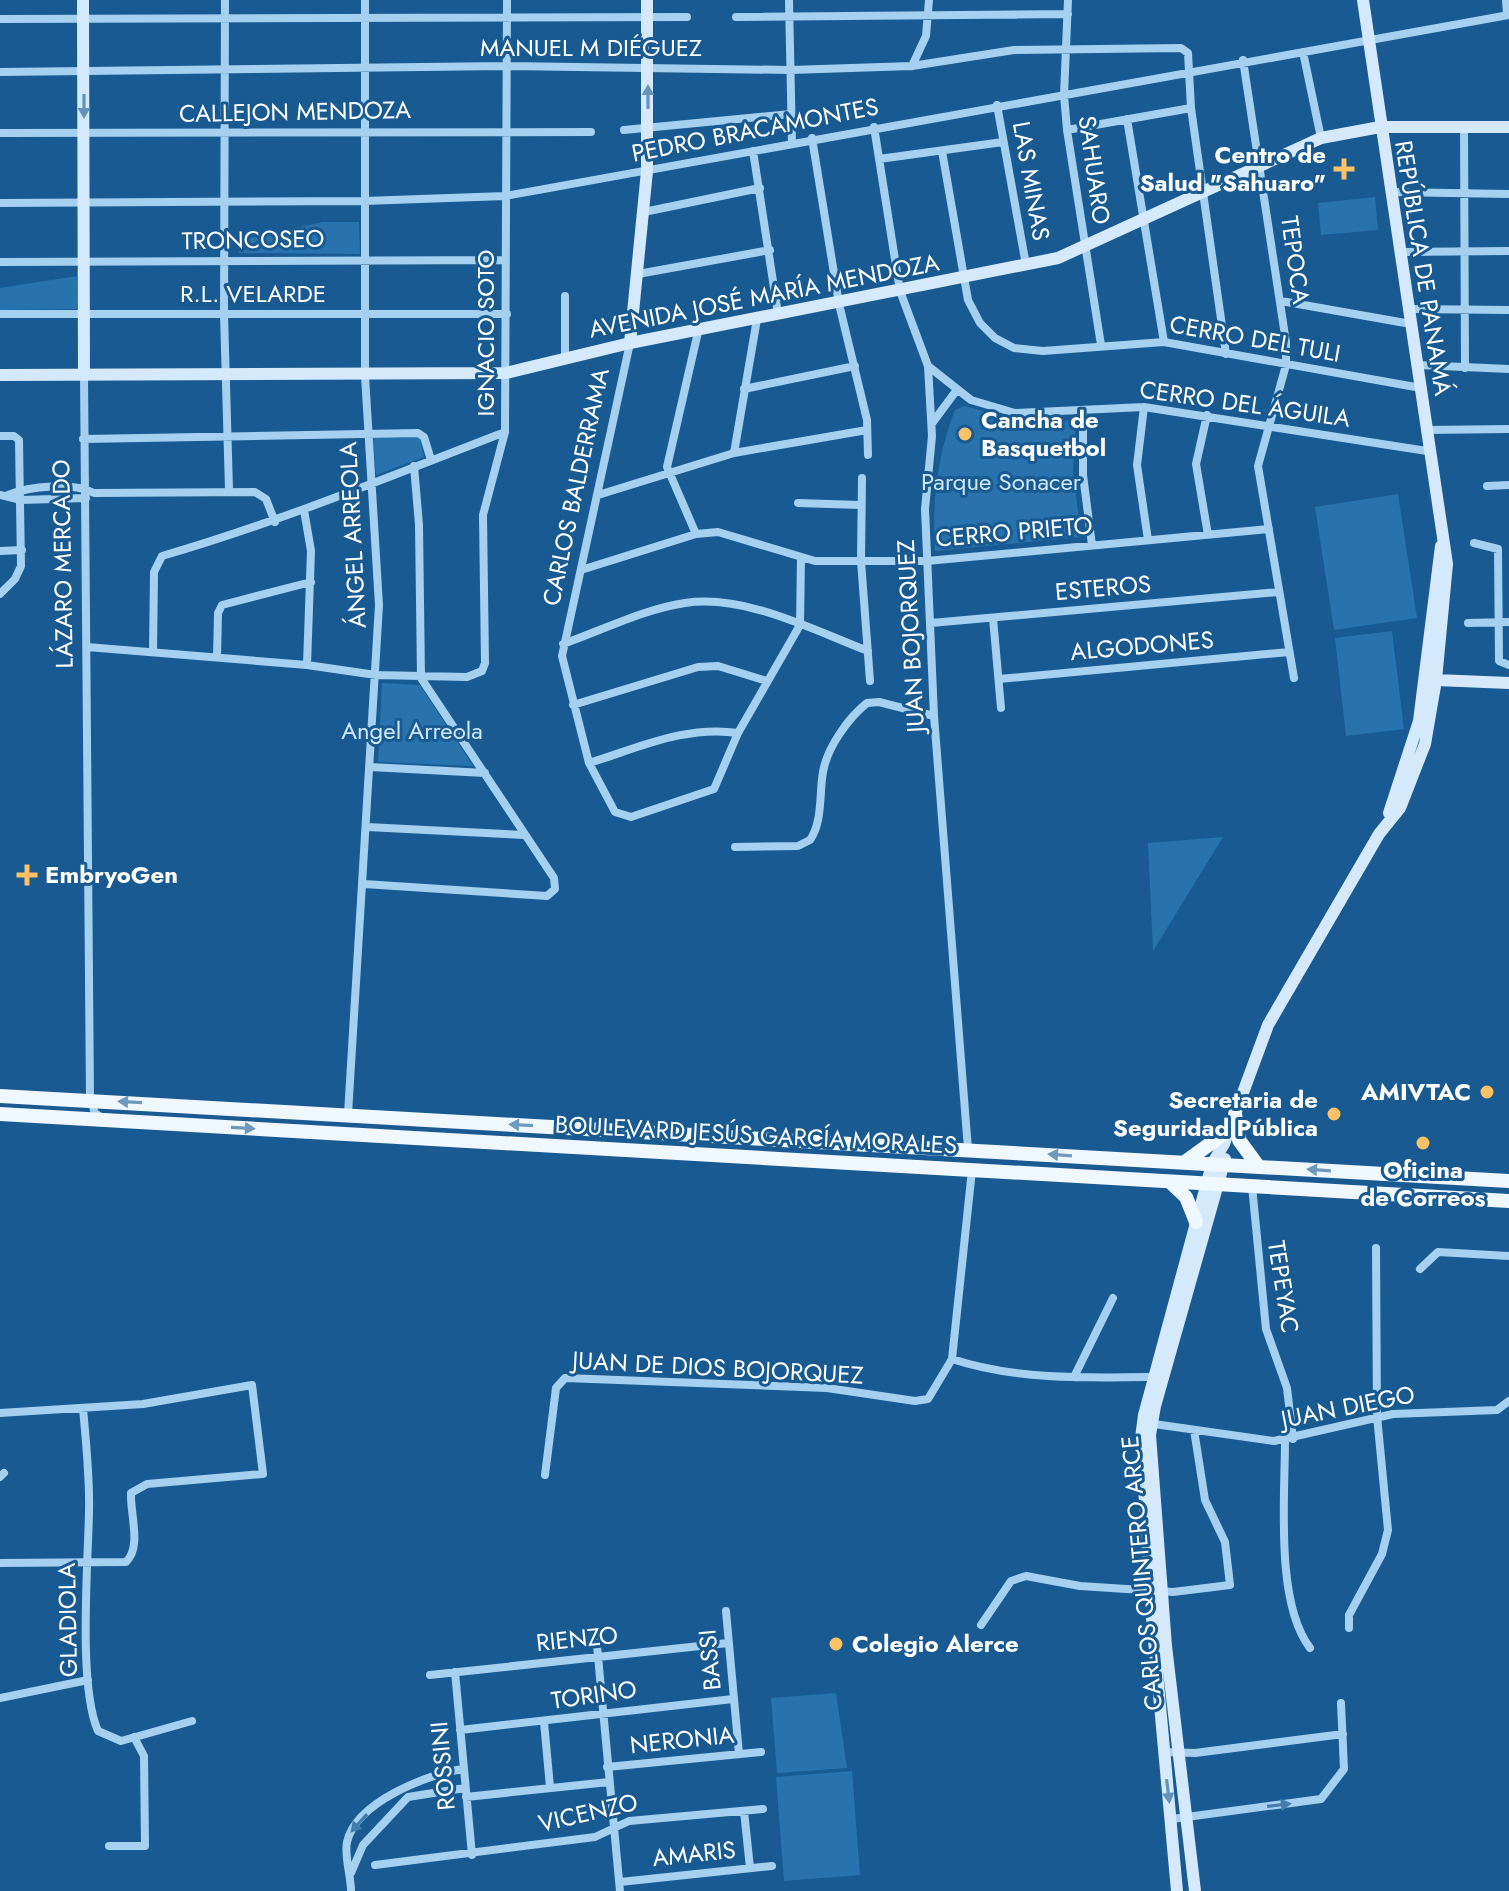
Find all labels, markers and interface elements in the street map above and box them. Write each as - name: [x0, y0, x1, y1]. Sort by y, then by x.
- street label: MANUEL M DIÉGUEZ: [480, 30, 702, 65]
- one-way arrow: [642, 84, 654, 109]
- street label: PEDRO BRACAMONTES: [629, 88, 881, 171]
- street label: CALLEJON MENDOZA: [179, 92, 411, 131]
- one-way arrow: [78, 94, 90, 119]
- street label: SAHUARO: [1070, 113, 1119, 227]
- street label: LAS MINAS: [1004, 118, 1059, 243]
- place label: Centro de Salud "Sahuaro": [1140, 137, 1326, 200]
- street label: REPÚBLICA DE PANAMÁ: [1386, 138, 1461, 398]
- marker: Centro de Salud "Sahuaro": [1333, 158, 1355, 180]
- street label: TEPOCA: [1272, 214, 1319, 306]
- street label: TRONCOSEO: [181, 221, 325, 258]
- street label: AVENIDA JOSÉ MARÍA MENDOZA: [586, 244, 942, 347]
- street label: IGNACIO SOTO: [468, 250, 503, 417]
- street label: R.L. VELARDE: [180, 276, 326, 311]
- street label: CERRO DEL TULI: [1167, 306, 1343, 371]
- street label: CARLOS BALDERRAMA: [533, 365, 618, 609]
- street label: CERRO DEL ÁGUILA: [1138, 371, 1353, 436]
- place label: Cancha de Basquetbol: [981, 402, 1106, 465]
- marker: Cancha de Basquetbol: [956, 425, 974, 443]
- street label: ÁNGEL ARREOLA: [330, 441, 375, 629]
- street label: LÁZARO MERCADO: [43, 459, 82, 669]
- park label: Parque Sonacer: [921, 464, 1082, 499]
- street label: CERRO PRIETO: [934, 507, 1094, 556]
- street label: JUAN BOJORQUEZ: [888, 539, 933, 736]
- street label: ESTEROS: [1053, 566, 1152, 609]
- street label: ALGODONES: [1069, 622, 1215, 669]
- park label: Angel Arreola: [341, 713, 483, 748]
- place label: EmbryoGen: [45, 857, 178, 892]
- marker: EmbryoGen: [16, 864, 38, 886]
- place label: AMIVTAC: [1360, 1074, 1471, 1109]
- place label: Secretaria de Seguridad Pública: [1113, 1082, 1318, 1145]
- marker: AMIVTAC: [1478, 1083, 1496, 1101]
- one-way arrow: [117, 1095, 142, 1108]
- marker: Secretaria de Seguridad Pública: [1325, 1105, 1343, 1123]
- street label: BOULEVARD JESÚS GARCÍA MORALES: [554, 1106, 958, 1163]
- one-way arrow: [508, 1118, 533, 1131]
- one-way arrow: [231, 1122, 256, 1135]
- marker: Oficina de Correos: [1414, 1134, 1432, 1152]
- one-way arrow: [1047, 1148, 1072, 1161]
- place label: Oficina de Correos: [1361, 1152, 1486, 1215]
- one-way arrow: [1306, 1163, 1331, 1176]
- street label: TEPEYAC: [1259, 1238, 1308, 1336]
- street label: JUAN DE DIOS BOJORQUEZ: [569, 1342, 864, 1393]
- street label: JUAN DIEGO: [1275, 1376, 1418, 1437]
- street label: CARLOS QUINTERO ARCE: [1112, 1434, 1171, 1712]
- street label: GLADIOLA: [49, 1562, 86, 1678]
- street label: RIENZO: [534, 1617, 620, 1660]
- place label: Colegio Alerce: [852, 1626, 1019, 1661]
- street label: BASSI: [689, 1628, 730, 1692]
- marker: Colegio Alerce: [827, 1635, 845, 1653]
- street label: TORINO: [549, 1671, 639, 1718]
- street label: NERONIA: [628, 1717, 736, 1762]
- street label: ROSSINI: [421, 1720, 464, 1812]
- one-way arrow: [1162, 1779, 1175, 1804]
- street label: VICENZO: [535, 1784, 641, 1841]
- one-way arrow: [1267, 1798, 1292, 1811]
- one-way arrow: [351, 1814, 369, 1833]
- street label: AMARIS: [651, 1832, 737, 1875]

